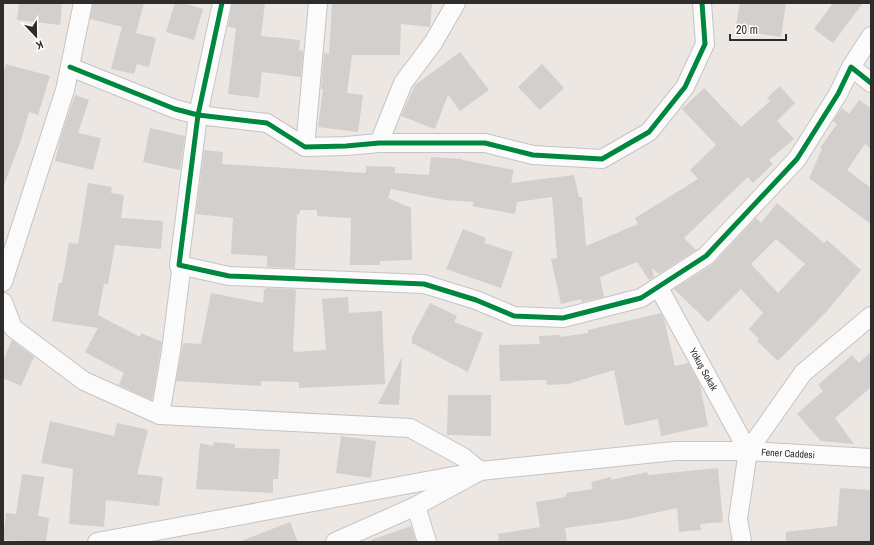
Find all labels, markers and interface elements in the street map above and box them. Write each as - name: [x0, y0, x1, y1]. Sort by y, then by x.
- north arrow: [16, 16, 56, 56]
- scale bar: [730, 16, 786, 42]
- text: 20 m: [736, 22, 758, 38]
- text: K: [34, 38, 45, 53]
- street label: Yokuş Sokak: [686, 345, 721, 394]
- street label: Fener Caddesi: [761, 446, 815, 461]

